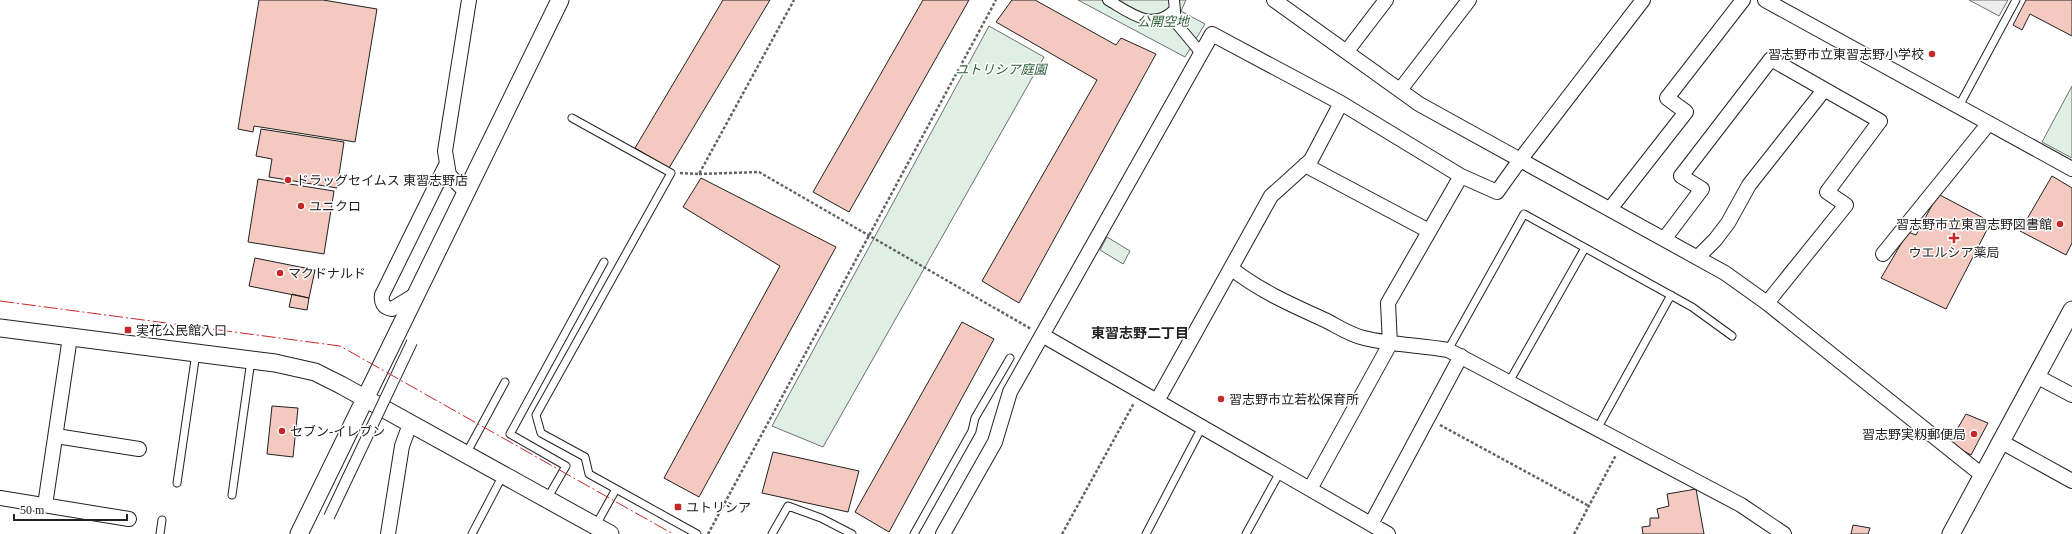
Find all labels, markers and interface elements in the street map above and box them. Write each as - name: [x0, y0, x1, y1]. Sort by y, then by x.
- park label: 公開空地: [1137, 14, 1191, 29]
- place label: 習志野市立東習志野小学校: [1768, 47, 1924, 62]
- marker: 習志野市立東習志野小学校: [1927, 49, 1937, 59]
- park label: ユトリシア庭園: [955, 62, 1048, 77]
- place label: ドラッグセイムス 東習志野店: [296, 173, 468, 188]
- marker: ドラッグセイムス 東習志野店: [283, 175, 293, 185]
- place label: ユニクロ: [309, 199, 361, 214]
- marker: ユニクロ: [296, 201, 306, 211]
- place label: 習志野市立東習志野図書館: [1896, 217, 2052, 232]
- marker: 習志野市立東習志野図書館: [2055, 219, 2065, 229]
- marker: ウエルシア薬局: [1949, 233, 1959, 243]
- place label: ウエルシア薬局: [1908, 245, 2000, 260]
- place label: マクドナルド: [288, 266, 366, 281]
- marker: マクドナルド: [275, 268, 285, 278]
- place label: 実花公民館入口: [136, 323, 227, 338]
- marker: 実花公民館入口: [123, 325, 133, 335]
- district label: 東習志野二丁目: [1091, 326, 1189, 341]
- place label: 習志野市立若松保育所: [1229, 392, 1359, 407]
- marker: 習志野市立若松保育所: [1216, 394, 1226, 404]
- place label: セブン-イレブン: [290, 424, 385, 439]
- marker: セブン-イレブン: [277, 426, 287, 436]
- place label: 習志野実籾郵便局: [1862, 427, 1966, 442]
- marker: 習志野実籾郵便局: [1969, 429, 1979, 439]
- scale bar: [14, 496, 127, 522]
- place label: ユトリシア: [686, 500, 751, 515]
- marker: ユトリシア: [673, 502, 683, 512]
- text: 50 m: [20, 503, 45, 517]

